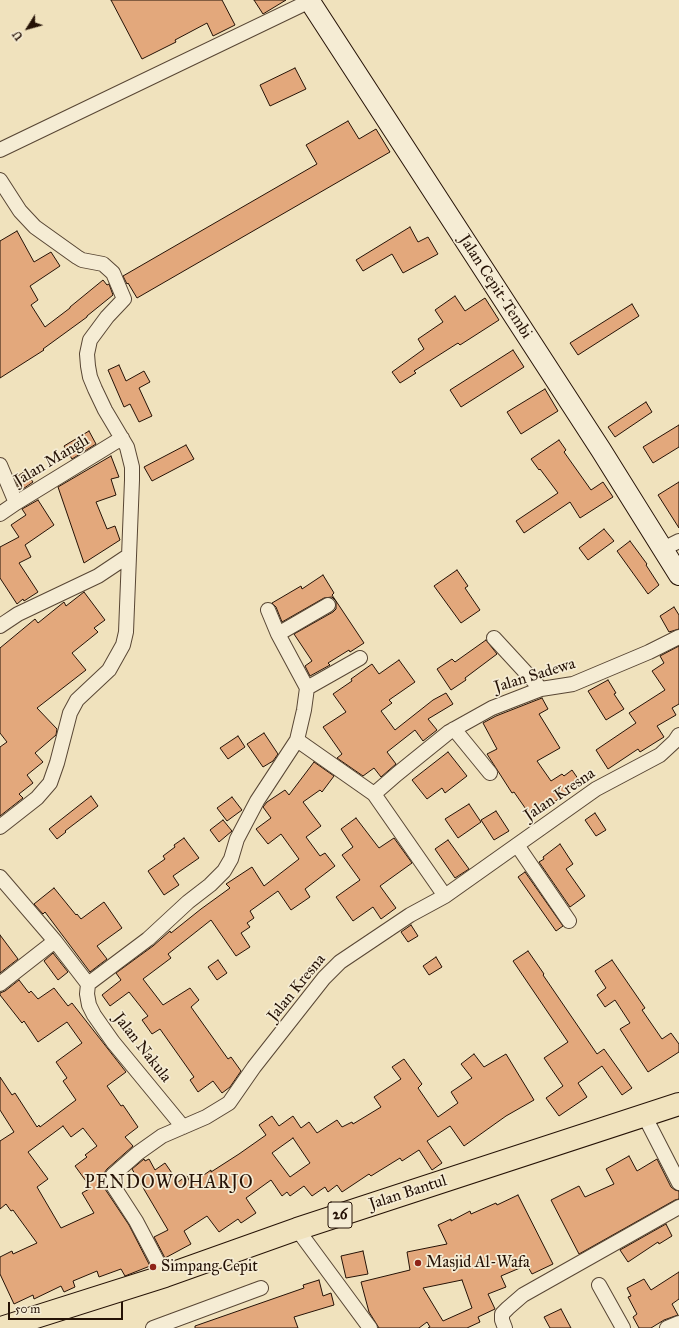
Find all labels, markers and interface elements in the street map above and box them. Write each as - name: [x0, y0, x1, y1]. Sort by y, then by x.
- north arrow: [8, 8, 48, 48]
- text: U: [10, 28, 26, 43]
- street label: Jalan Cepit-Tembi: [454, 231, 536, 343]
- street label: Jalan Mangli: [11, 431, 93, 491]
- street label: Jalan Sadewa: [492, 655, 578, 697]
- street label: Jalan Kresna: [521, 764, 599, 826]
- street label: Jalan Kresna: [264, 950, 330, 1026]
- street label: Jalan Nakula: [109, 1009, 175, 1087]
- street label: Jalan Bantul: [367, 1171, 449, 1215]
- district label: PENDOWOHARJO: [84, 1173, 254, 1195]
- road number: 26: [328, 1202, 352, 1228]
- place label: Masjid Al-Wafa: [426, 1253, 530, 1273]
- place label: Simpang Cepit: [161, 1257, 258, 1277]
- marker: Masjid Al-Wafa: [413, 1258, 423, 1268]
- marker: Simpang Cepit: [148, 1262, 158, 1272]
- scale bar: [10, 1294, 125, 1320]
- text: 50 m: [15, 1302, 40, 1316]

